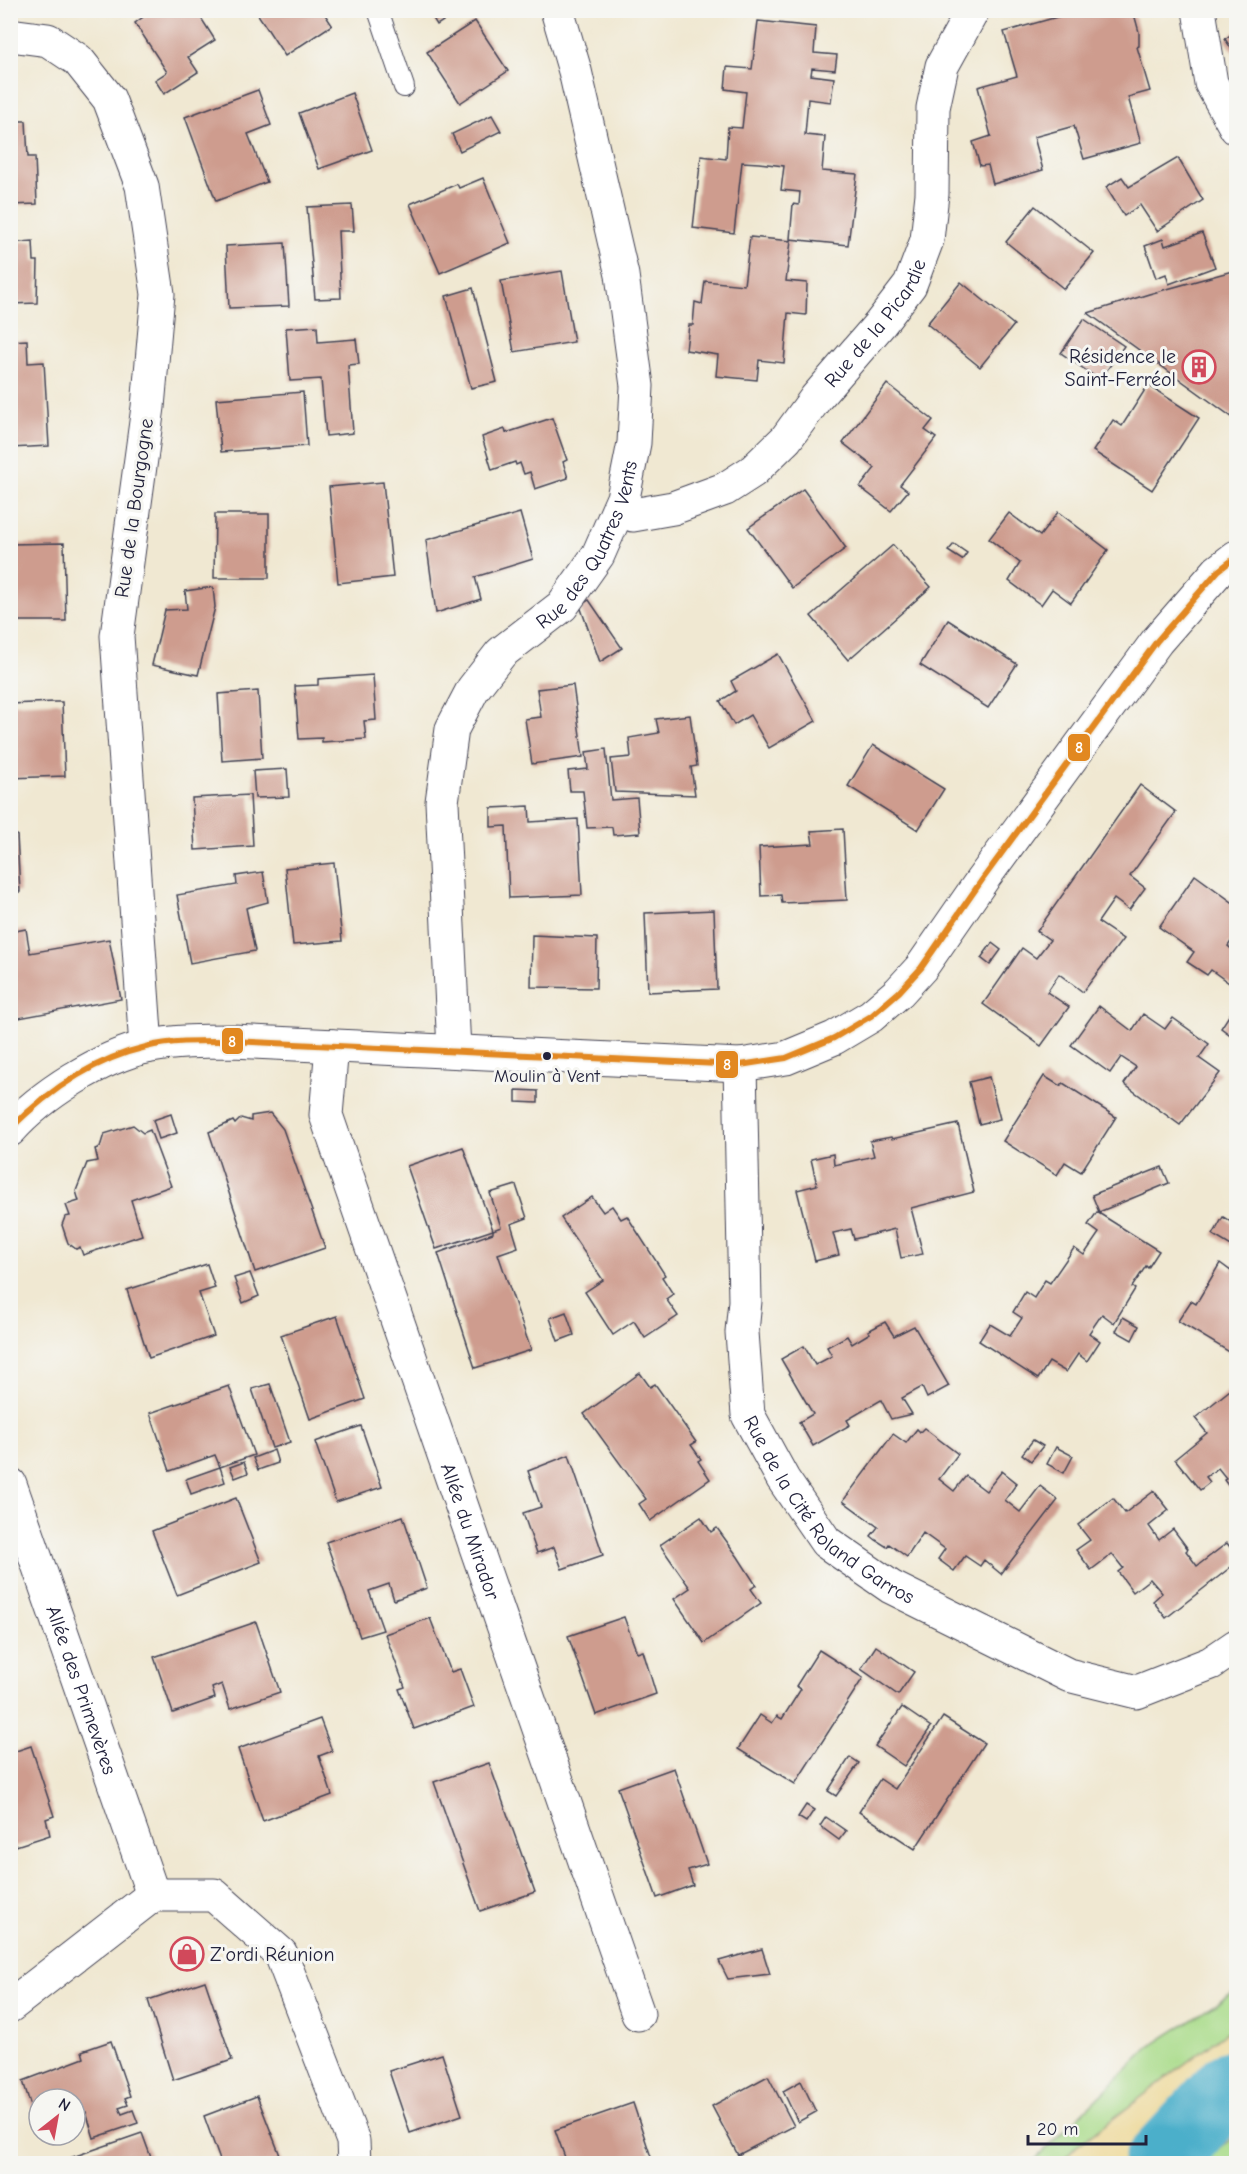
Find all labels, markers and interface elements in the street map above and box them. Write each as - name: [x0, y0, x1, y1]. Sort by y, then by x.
- street label: Rue de la Picardie: [819, 255, 930, 392]
- place label: Résidence le Saint-Ferréol: [1065, 345, 1176, 391]
- building icon: Résidence le Saint-Ferréol: [1181, 349, 1217, 385]
- street label: Rue de la Bourgogne: [110, 417, 158, 599]
- street label: Rue des Quatres Vents: [531, 459, 642, 633]
- line badge: 8: [1067, 733, 1091, 762]
- text: 8: [1075, 739, 1083, 757]
- line badge: 8: [221, 1027, 244, 1055]
- text: 8: [228, 1033, 236, 1051]
- marker: Moulin à Vent: [541, 1050, 553, 1062]
- line badge: 8: [715, 1050, 739, 1079]
- text: 8: [723, 1056, 731, 1074]
- place label: Moulin à Vent: [494, 1066, 601, 1087]
- street label: Rue de la Cité Roland Garros: [739, 1411, 918, 1608]
- street label: Allée du Mirador: [436, 1460, 505, 1603]
- street label: Allée des Primevères: [42, 1603, 122, 1777]
- shop icon: Z'ordi Réunion: [169, 1936, 205, 1972]
- place label: Z'ordi Réunion: [210, 1943, 334, 1966]
- north arrow: [27, 2087, 87, 2147]
- text: N: [55, 2095, 73, 2115]
- scale bar: [1028, 2108, 1146, 2146]
- text: 20 m: [1037, 2119, 1078, 2140]

